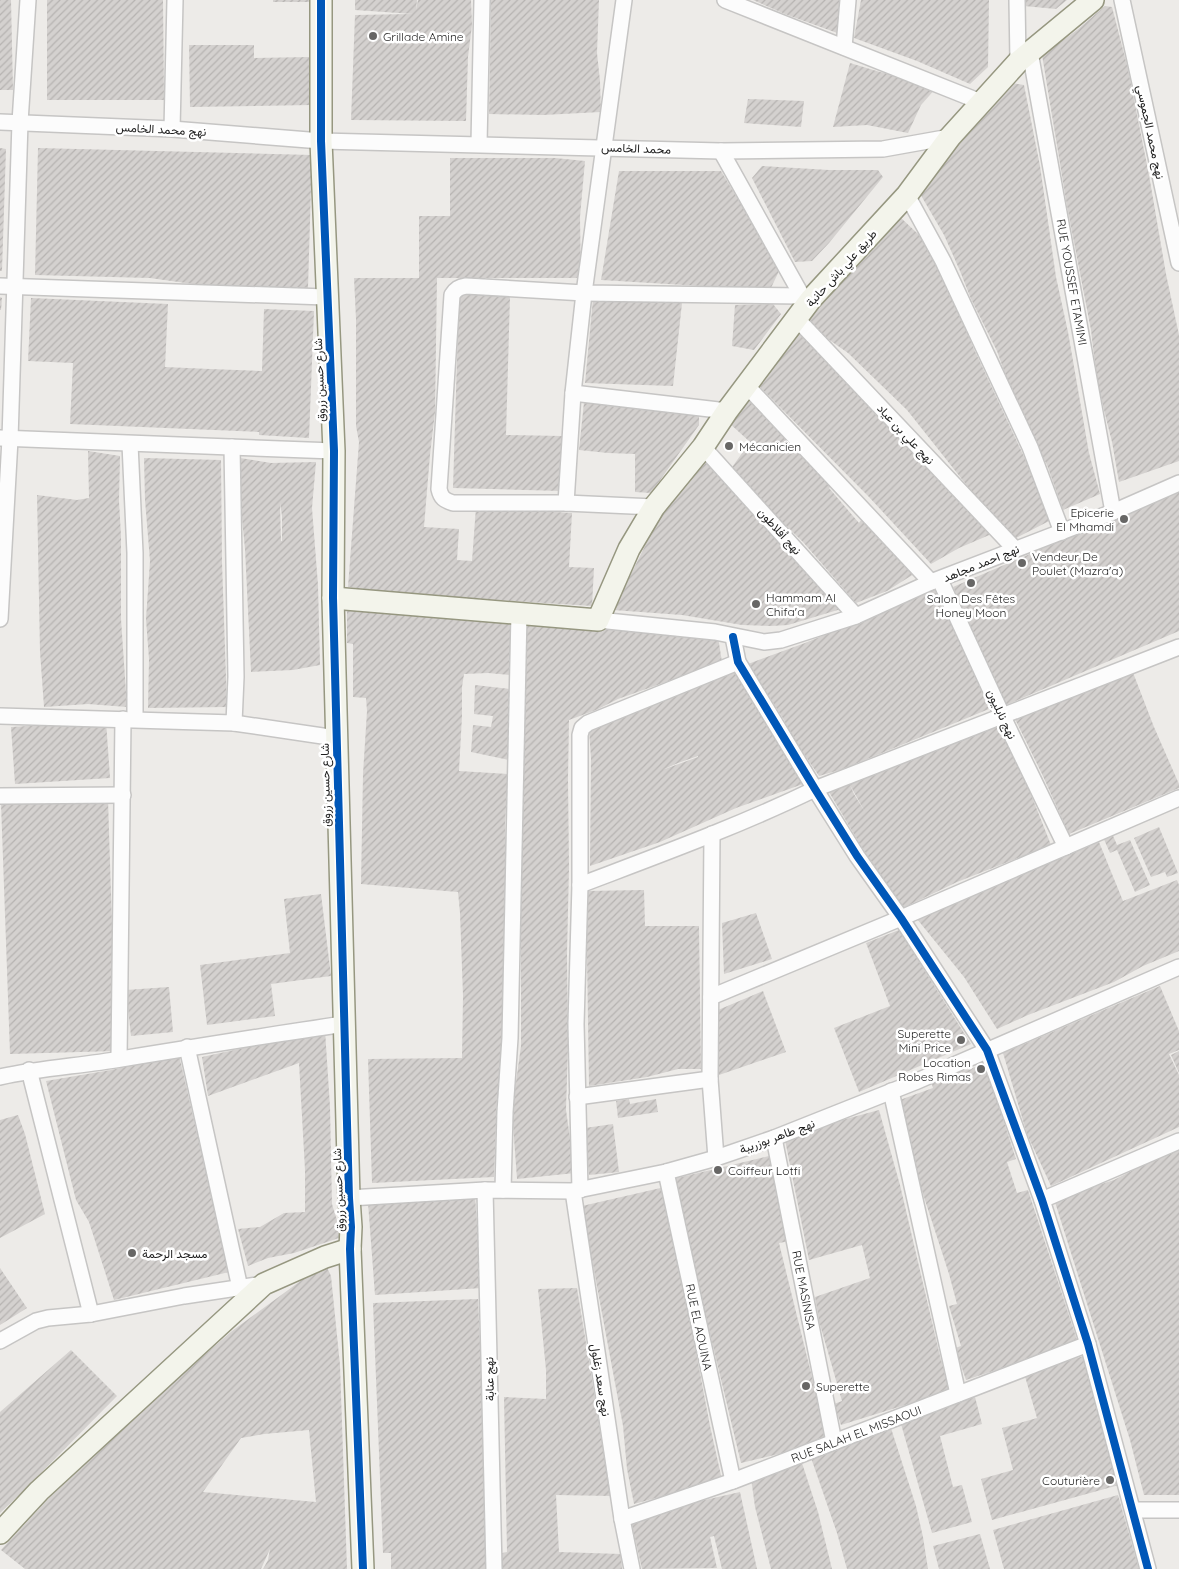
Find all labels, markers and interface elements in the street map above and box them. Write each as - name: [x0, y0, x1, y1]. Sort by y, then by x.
- place label: Grillade Amine: [383, 29, 464, 44]
- marker: Grillade Amine: [367, 30, 379, 42]
- street label: نهج محمد الجموسي: [1131, 84, 1168, 181]
- street label: نهج محمد الخامس: [115, 119, 207, 141]
- street label: محمد الخامس: [601, 139, 671, 158]
- street label: RUE YOUSSEF ETAMIMI: [1053, 218, 1091, 346]
- street label: طريق علي باش حانبة: [802, 226, 882, 312]
- street label: شارع حسين زروق: [310, 338, 330, 422]
- street label: نهج علي بن عياد: [872, 401, 938, 469]
- place label: Mécanicien: [739, 439, 801, 454]
- marker: Mécanicien: [723, 440, 735, 452]
- street label: نهج أفلاطون: [754, 505, 805, 559]
- place label: Epicerie El Mhamdi: [1056, 505, 1114, 534]
- marker: Epicerie El Mhamdi: [1118, 513, 1130, 525]
- street label: نهج احمد مجاهد: [941, 541, 1022, 587]
- place label: Vendeur De Poulet (Mazra'a): [1032, 549, 1123, 578]
- marker: Vendeur De Poulet (Mazra'a): [1016, 557, 1028, 569]
- marker: Salon Des Fêtes Honey Moon: [965, 577, 977, 589]
- place label: Hammam Al Chifa'a: [766, 590, 836, 619]
- place label: Salon Des Fêtes Honey Moon: [927, 591, 1016, 620]
- marker: Hammam Al Chifa'a: [750, 598, 762, 610]
- street label: نهج نابليون: [982, 687, 1020, 742]
- street label: شارع حسين زروق: [317, 743, 335, 827]
- place label: Superette Mini Price: [897, 1026, 951, 1055]
- marker: Superette Mini Price: [955, 1034, 967, 1046]
- place label: Location Robes Rimas: [898, 1055, 971, 1084]
- marker: Location Robes Rimas: [975, 1063, 987, 1075]
- street label: نهج طاهر بوزريبة: [737, 1115, 817, 1158]
- street label: شارع حسين زروق: [329, 1148, 349, 1232]
- place label: Coiffeur Lotfi: [728, 1163, 800, 1178]
- marker: Coiffeur Lotfi: [712, 1164, 724, 1176]
- place label: مسجد الرحمة: [142, 1246, 207, 1262]
- marker: مسجد الرحمة: [126, 1247, 138, 1259]
- street label: RUE MASINISA: [789, 1249, 819, 1331]
- street label: RUE EL AOUINA: [683, 1282, 716, 1372]
- street label: نهج سعد زغلول: [586, 1343, 614, 1418]
- street label: نهج عنابة: [481, 1357, 499, 1401]
- place label: Superette: [816, 1379, 870, 1394]
- marker: Superette: [800, 1380, 812, 1392]
- street label: RUE SALAH EL MISSAOUI: [789, 1402, 923, 1466]
- place label: Couturière: [1042, 1473, 1100, 1488]
- marker: Couturière: [1104, 1474, 1116, 1486]

